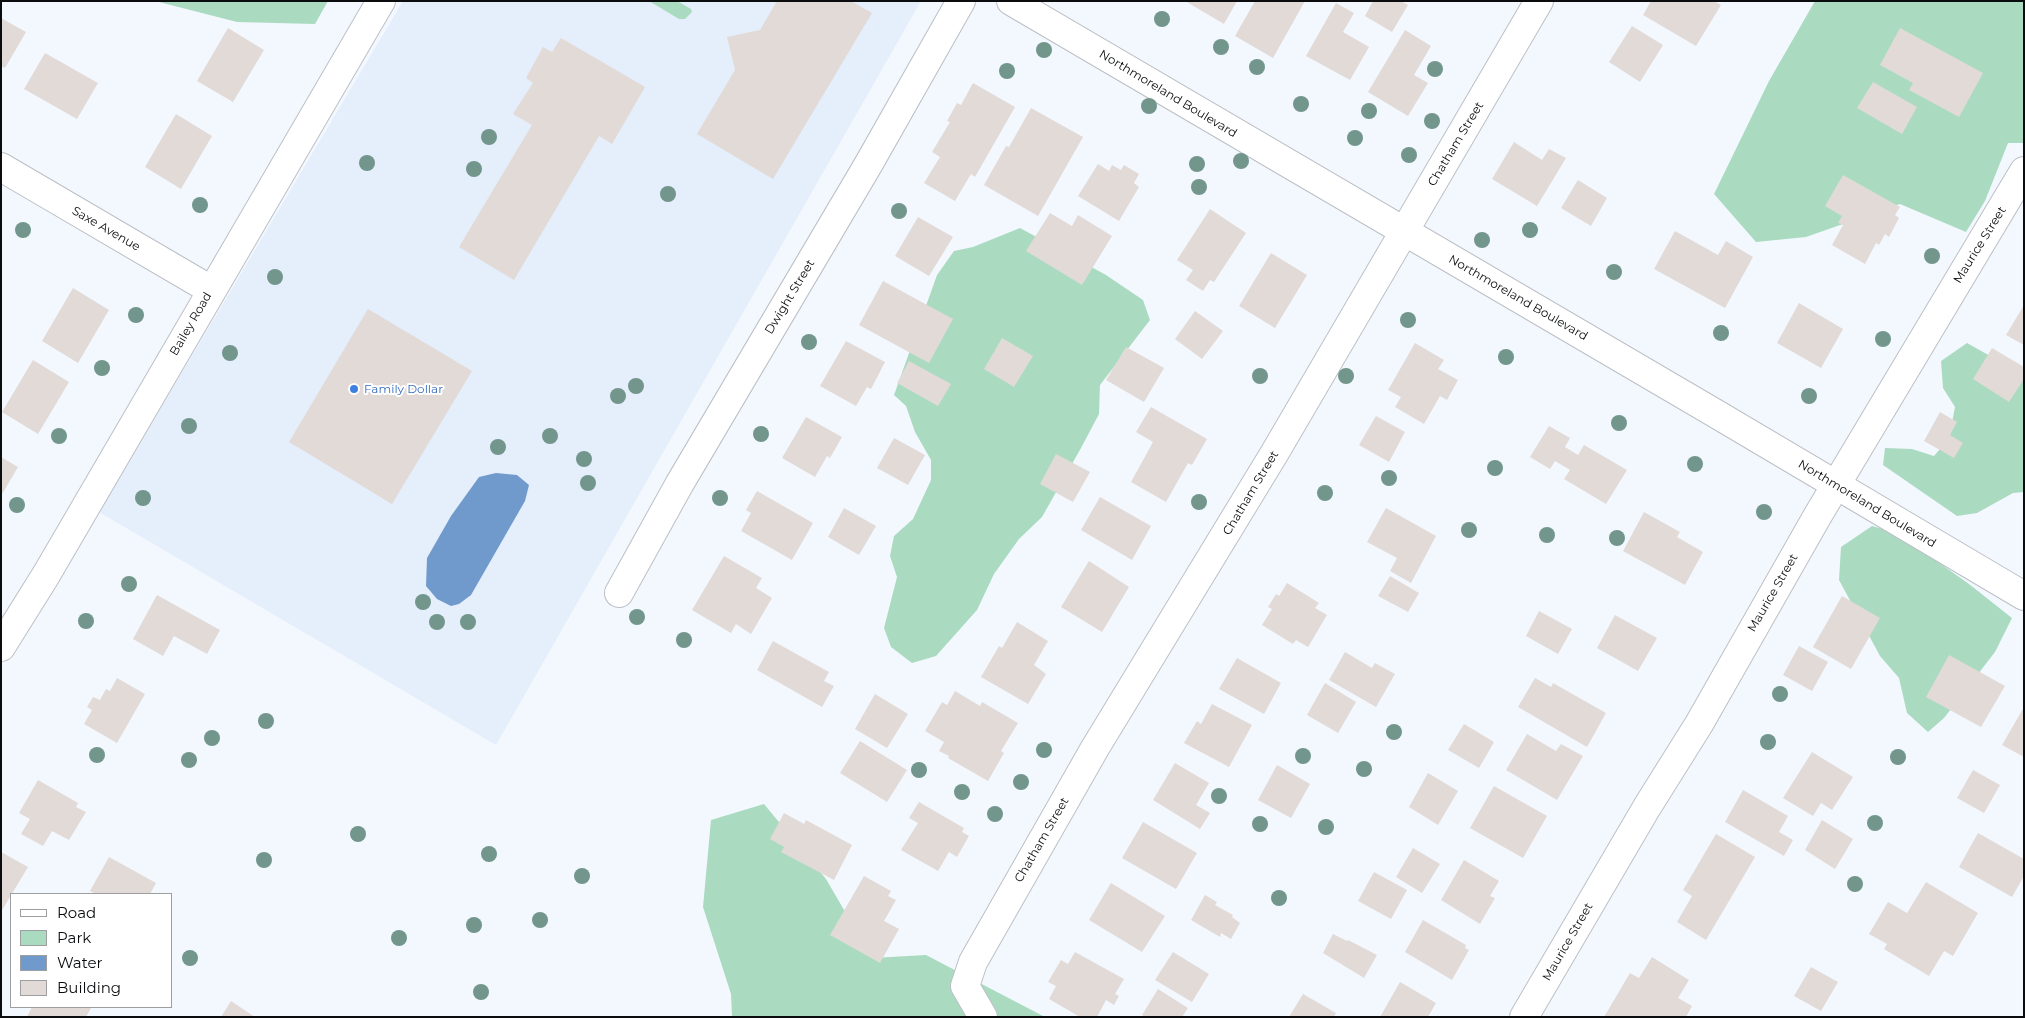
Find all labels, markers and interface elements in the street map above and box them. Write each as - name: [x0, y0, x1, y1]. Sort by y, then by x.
- street label: Northmoreland Boulevard: [1096, 47, 1240, 141]
- street label: Chatham Street: [1425, 99, 1487, 189]
- street label: Saxe Avenue: [69, 204, 143, 254]
- street label: Maurice Street: [1951, 204, 2009, 286]
- street label: Northmoreland Boulevard: [1446, 252, 1590, 344]
- street label: Dwight Street: [762, 257, 818, 337]
- street label: Bailey Road: [167, 290, 215, 358]
- place label: Family Dollar: [364, 382, 443, 396]
- marker: Family Dollar: [348, 383, 360, 395]
- street label: Chatham Street: [1220, 448, 1282, 538]
- street label: Northmoreland Boulevard: [1795, 457, 1939, 551]
- street label: Maurice Street: [1745, 551, 1801, 635]
- street label: Chatham Street: [1012, 795, 1072, 885]
- legend: [10, 893, 172, 1008]
- street label: Maurice Street: [1540, 900, 1596, 984]
- text: Road: [57, 903, 96, 922]
- text: Park: [57, 928, 91, 947]
- text: Water: [57, 953, 103, 972]
- text: Building: [57, 978, 121, 997]

